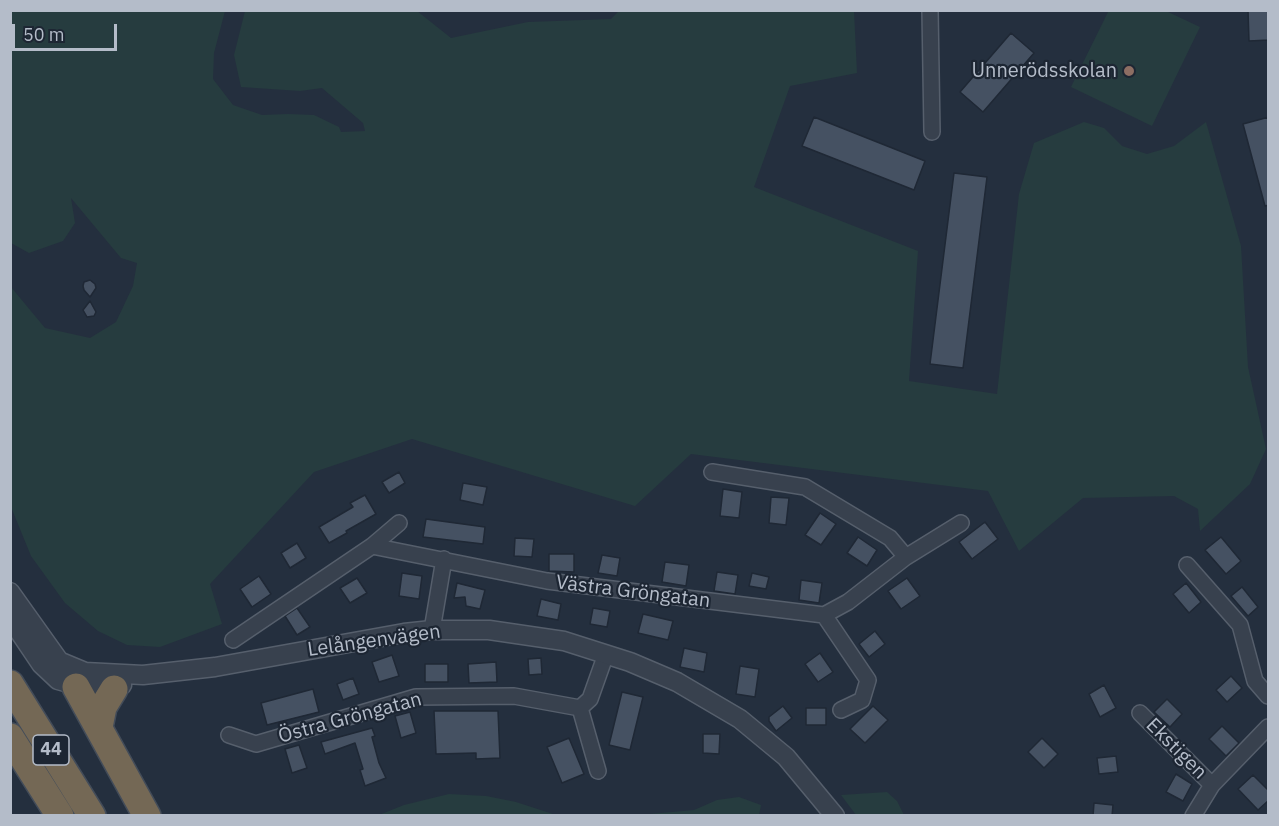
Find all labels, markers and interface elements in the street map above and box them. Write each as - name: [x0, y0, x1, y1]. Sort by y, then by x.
- scale bar: [15, 12, 120, 50]
- text: 50 m: [23, 23, 65, 46]
- place label: Unnerödsskolan: [971, 59, 1117, 83]
- marker: Unnerödsskolan: [1122, 64, 1136, 78]
- street label: Västra Gröngatan: [554, 571, 712, 613]
- street label: Lelångenvägen: [306, 620, 442, 662]
- street label: Östra Gröngatan: [276, 687, 424, 749]
- street label: Ekstigen: [1141, 714, 1211, 784]
- road number: 44: [33, 735, 69, 765]

